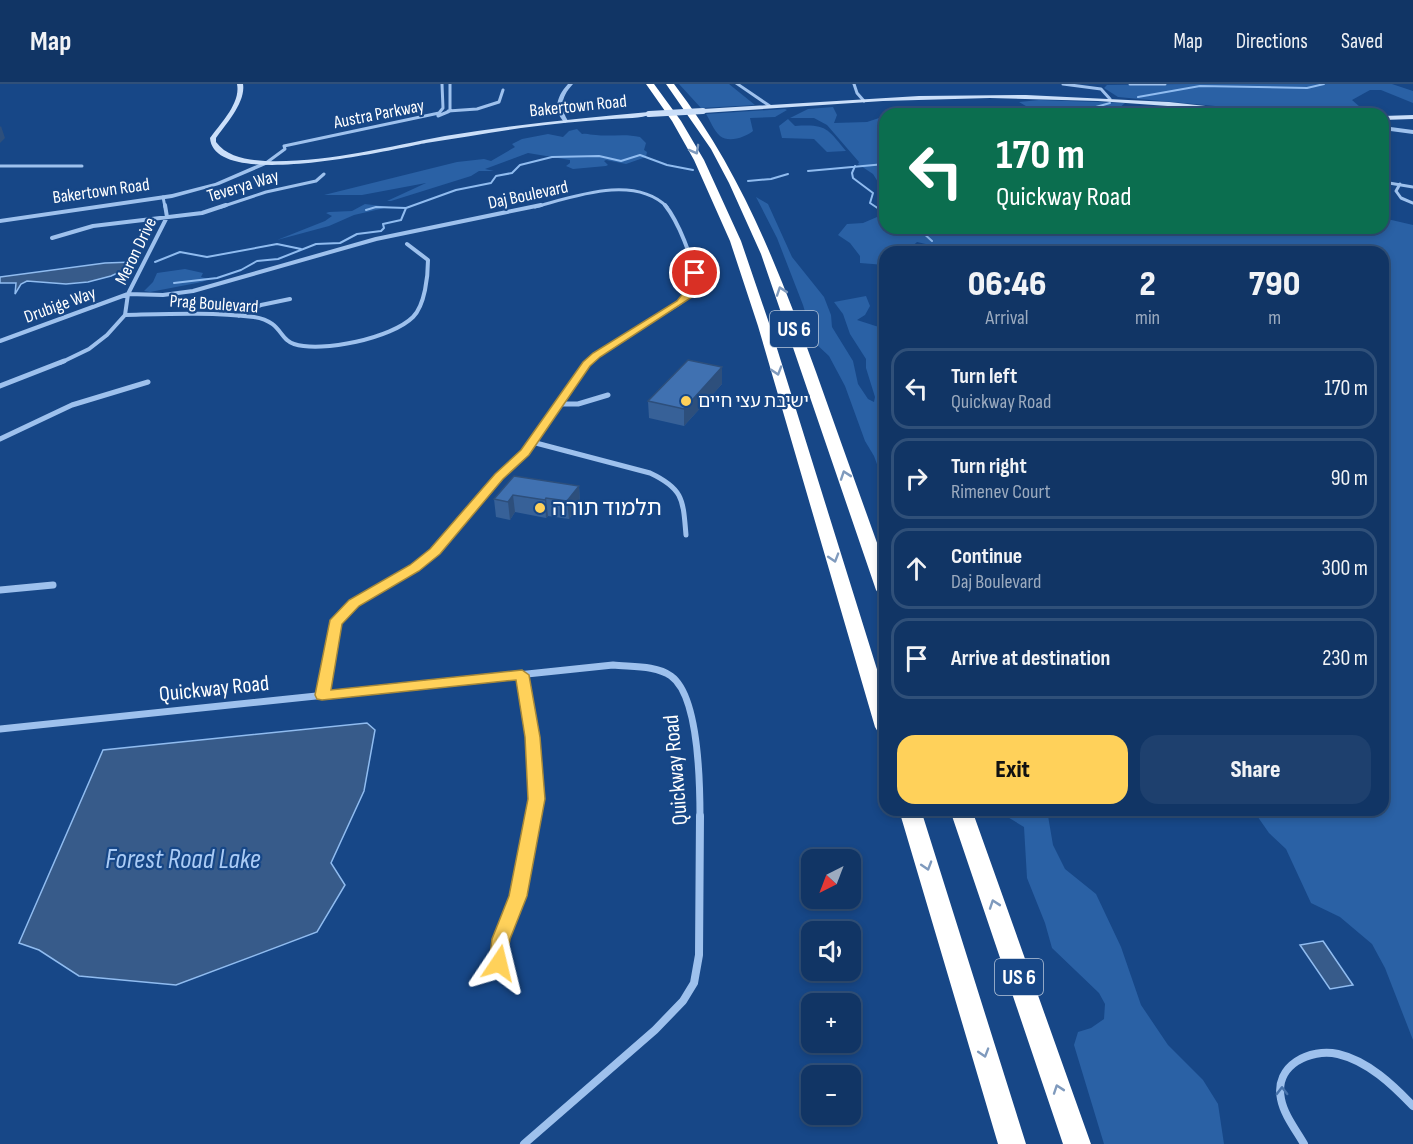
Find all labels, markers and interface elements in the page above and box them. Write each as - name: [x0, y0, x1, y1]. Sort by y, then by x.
- text: Map: [30, 25, 71, 58]
- text: Map: [1173, 29, 1203, 54]
- text: Directions: [1236, 29, 1308, 54]
- text: Saved: [1341, 29, 1383, 54]
- street label: Bakertown Road: [528, 90, 628, 122]
- street label: Austra Parkway: [331, 95, 426, 133]
- text: 170 m: [996, 130, 1085, 181]
- icon: left: [897, 132, 975, 210]
- one-way arrow: [688, 144, 699, 154]
- street label: Teverya Way: [205, 165, 282, 207]
- street label: Bakertown Road: [51, 174, 151, 208]
- street label: Daj Boulevard: [486, 176, 570, 214]
- text: Quickway Road: [996, 181, 1132, 213]
- street label: Meron Drive: [111, 214, 161, 288]
- pin: [669, 247, 720, 298]
- icon: arrive: [678, 256, 711, 289]
- text: 06:46: [968, 263, 1046, 306]
- text: 2: [1140, 263, 1156, 306]
- text: 790: [1249, 263, 1300, 306]
- street label: Drubige Way: [21, 282, 99, 328]
- one-way arrow: [775, 286, 788, 297]
- street label: Prag Boulevard: [169, 290, 259, 318]
- text: Arrival: [986, 306, 1029, 330]
- text: min: [1135, 306, 1160, 330]
- text: m: [1268, 306, 1281, 330]
- road number: US 6: [770, 311, 818, 347]
- text: Turn left: [951, 363, 1017, 390]
- one-way arrow: [770, 366, 782, 376]
- icon: left: [900, 372, 933, 405]
- text: 170 m: [1324, 375, 1368, 402]
- text: Quickway Road: [951, 390, 1051, 414]
- place label: ישיבת עצי חיים: [698, 391, 809, 412]
- marker: ישיבת עצי חיים: [679, 394, 693, 408]
- text: Turn right: [951, 453, 1027, 480]
- icon: right: [900, 462, 933, 495]
- text: 90 m: [1331, 465, 1368, 492]
- one-way arrow: [840, 470, 852, 481]
- text: Rimenev Court: [951, 480, 1050, 504]
- place label: תלמוד תורה: [552, 495, 662, 522]
- marker: תלמוד תורה: [533, 501, 547, 515]
- text: Continue: [951, 543, 1022, 570]
- one-way arrow: [827, 552, 839, 563]
- icon: ahead: [900, 552, 933, 585]
- text: 300 m: [1322, 555, 1368, 582]
- text: Daj Boulevard: [951, 570, 1041, 594]
- icon: arrive: [900, 642, 933, 675]
- text: Arrive at destination: [951, 645, 1110, 672]
- text: 230 m: [1322, 645, 1368, 672]
- street label: Quickway Road: [158, 670, 270, 708]
- street label: Quickway Road: [658, 714, 694, 826]
- button: Exit: [897, 735, 1128, 804]
- button: Share: [1140, 735, 1371, 804]
- water label: Forest Road Lake: [105, 843, 261, 876]
- north arrow: [801, 849, 861, 909]
- map controls: [801, 849, 861, 1125]
- one-way arrow: [920, 860, 932, 871]
- one-way arrow: [989, 900, 1002, 910]
- button: sound: [801, 921, 861, 981]
- position arrow: [467, 931, 531, 995]
- road number: US 6: [995, 959, 1043, 995]
- button: +: [801, 993, 861, 1053]
- one-way arrow: [977, 1047, 989, 1058]
- button: −: [801, 1065, 861, 1125]
- one-way arrow: [1053, 1084, 1066, 1095]
- one-way arrow: [1276, 1087, 1288, 1096]

